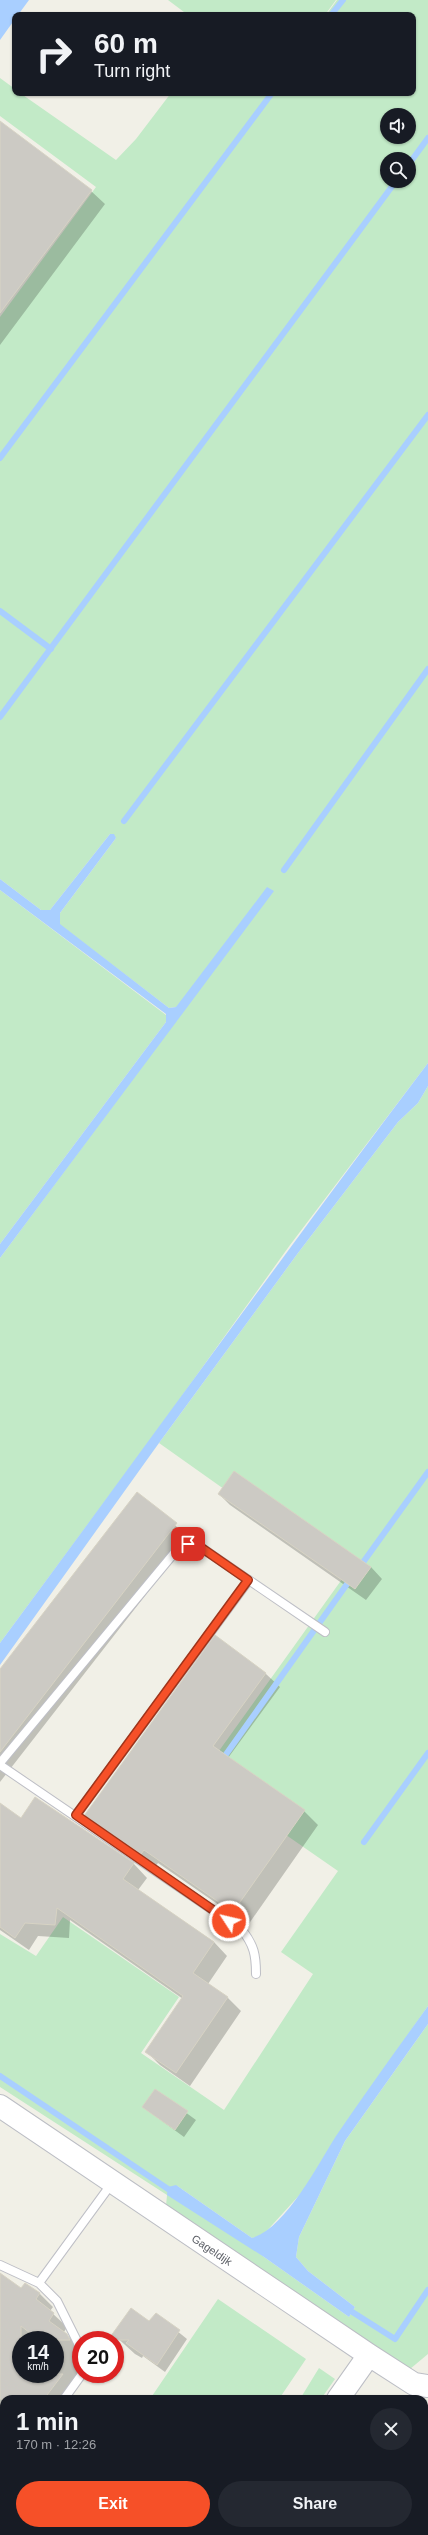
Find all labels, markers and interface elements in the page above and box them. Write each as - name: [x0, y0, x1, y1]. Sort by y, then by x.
- icon: right: [28, 28, 80, 80]
- text: 60 m: [94, 28, 158, 59]
- text: Turn right: [94, 61, 170, 81]
- map controls: [380, 108, 416, 188]
- button: sound: [380, 108, 416, 144]
- button: search: [380, 152, 416, 188]
- pin: [171, 1527, 205, 1561]
- icon: arrive: [177, 1533, 199, 1555]
- position arrow: [208, 1900, 250, 1942]
- street label: Gageldijk: [190, 2232, 235, 2268]
- speed limit sign: 20: [72, 2331, 124, 2383]
- text: 14: [27, 2341, 49, 2363]
- text: km/h: [27, 2361, 49, 2372]
- text: 1 min: [16, 2408, 79, 2435]
- button: close: [370, 2408, 412, 2450]
- text: 170 m · 12:26: [16, 2437, 96, 2452]
- button: Exit: [16, 2481, 210, 2527]
- button: Share: [218, 2481, 412, 2527]

